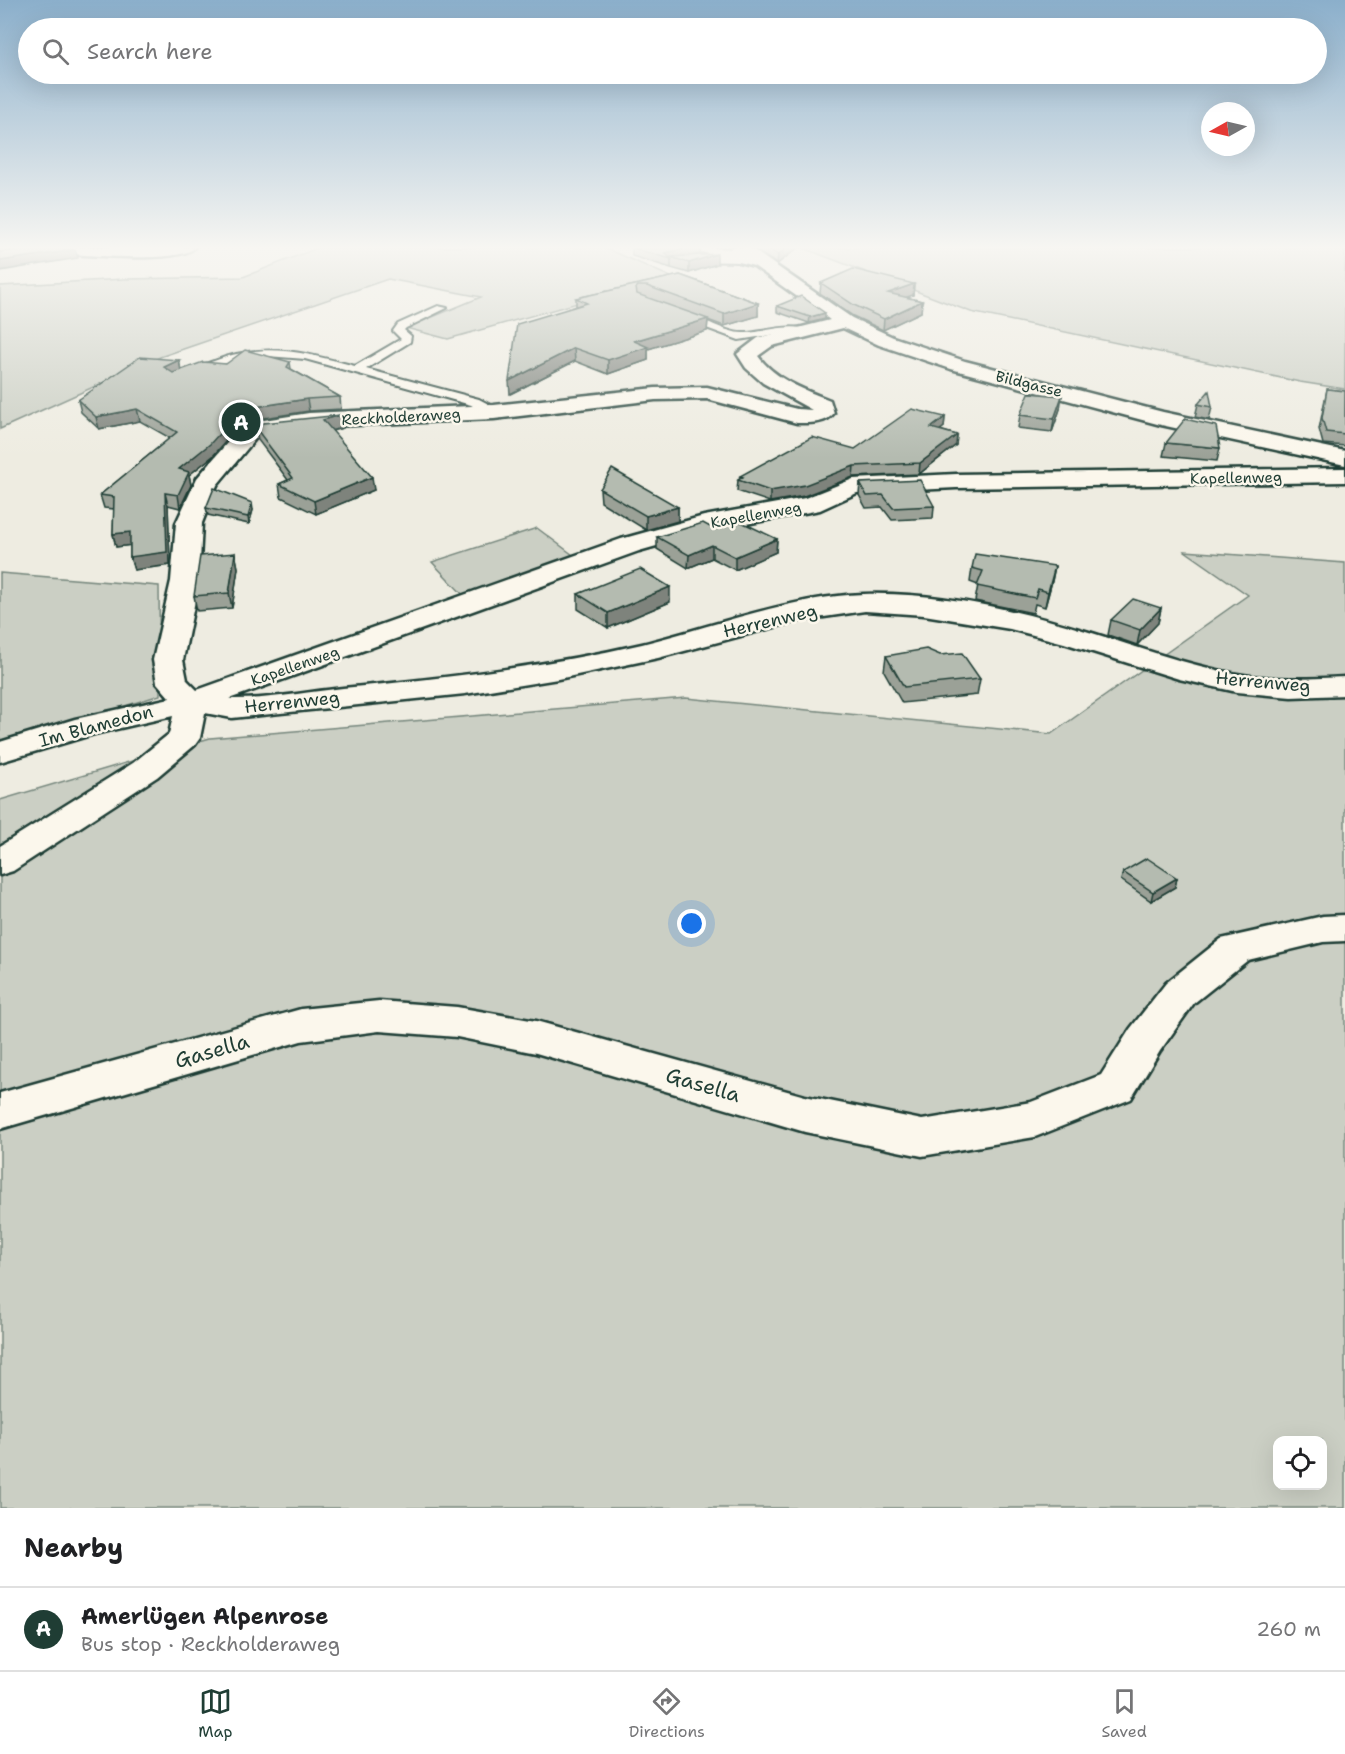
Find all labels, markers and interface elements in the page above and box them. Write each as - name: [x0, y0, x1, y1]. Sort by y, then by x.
- search box: [18, 18, 1327, 84]
- icon: search: [39, 35, 72, 68]
- text: Search here: [87, 37, 213, 66]
- north arrow: [1201, 102, 1255, 156]
- street label: Bildgasse: [994, 366, 1064, 402]
- pin: A: [222, 400, 260, 444]
- street label: Reckholderaweg: [341, 404, 461, 430]
- street label: Kapellenweg: [1190, 467, 1282, 489]
- street label: Kapellenweg: [709, 497, 803, 533]
- street label: Herrenweg: [721, 599, 819, 643]
- street label: Kapellenweg: [248, 642, 342, 690]
- street label: Herrenweg: [1214, 666, 1312, 698]
- street label: Herrenweg: [243, 685, 341, 719]
- street label: Im Blamedon: [36, 699, 156, 753]
- your location: [677, 909, 706, 938]
- street label: Gasella: [171, 1027, 253, 1075]
- street label: Gasella: [662, 1061, 744, 1109]
- map controls: [1273, 1436, 1327, 1490]
- button: locate: [1273, 1436, 1327, 1490]
- text: Nearby: [24, 1530, 123, 1565]
- text: Amerlügen Alpenrose: [81, 1602, 329, 1631]
- text: A: [36, 1616, 51, 1642]
- text: 260 m: [1256, 1616, 1321, 1642]
- text: Bus stop · Reckholderaweg: [81, 1631, 340, 1657]
- tab: Map: [198, 1685, 232, 1742]
- tab: Directions: [629, 1685, 705, 1742]
- tab: Saved: [1101, 1685, 1147, 1742]

